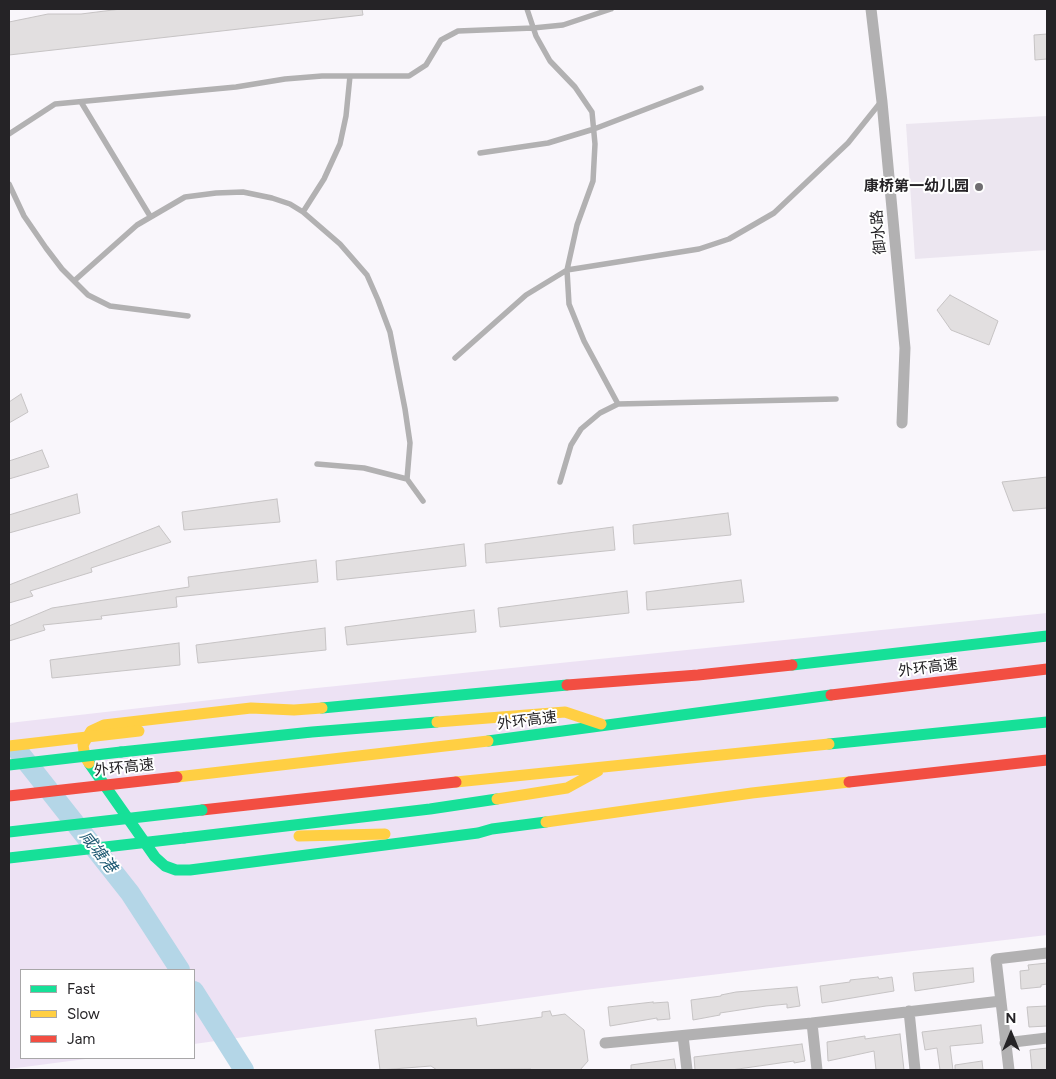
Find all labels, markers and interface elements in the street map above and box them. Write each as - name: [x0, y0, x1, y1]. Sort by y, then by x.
- place label: 康桥第一幼儿园: [864, 178, 969, 196]
- marker: 康桥第一幼儿园: [973, 181, 985, 193]
- street label: 御水路: [868, 209, 890, 255]
- street label: 外环高速: [897, 655, 959, 681]
- street label: 外环高速: [496, 708, 558, 734]
- street label: 外环高速: [93, 756, 155, 780]
- water label: 咸塘港: [76, 827, 120, 877]
- legend: [20, 969, 195, 1059]
- text: Fast: [67, 980, 95, 998]
- text: Slow: [67, 1005, 100, 1023]
- north arrow: [986, 1009, 1036, 1059]
- text: N: [1006, 1010, 1016, 1027]
- text: Jam: [67, 1030, 95, 1048]

